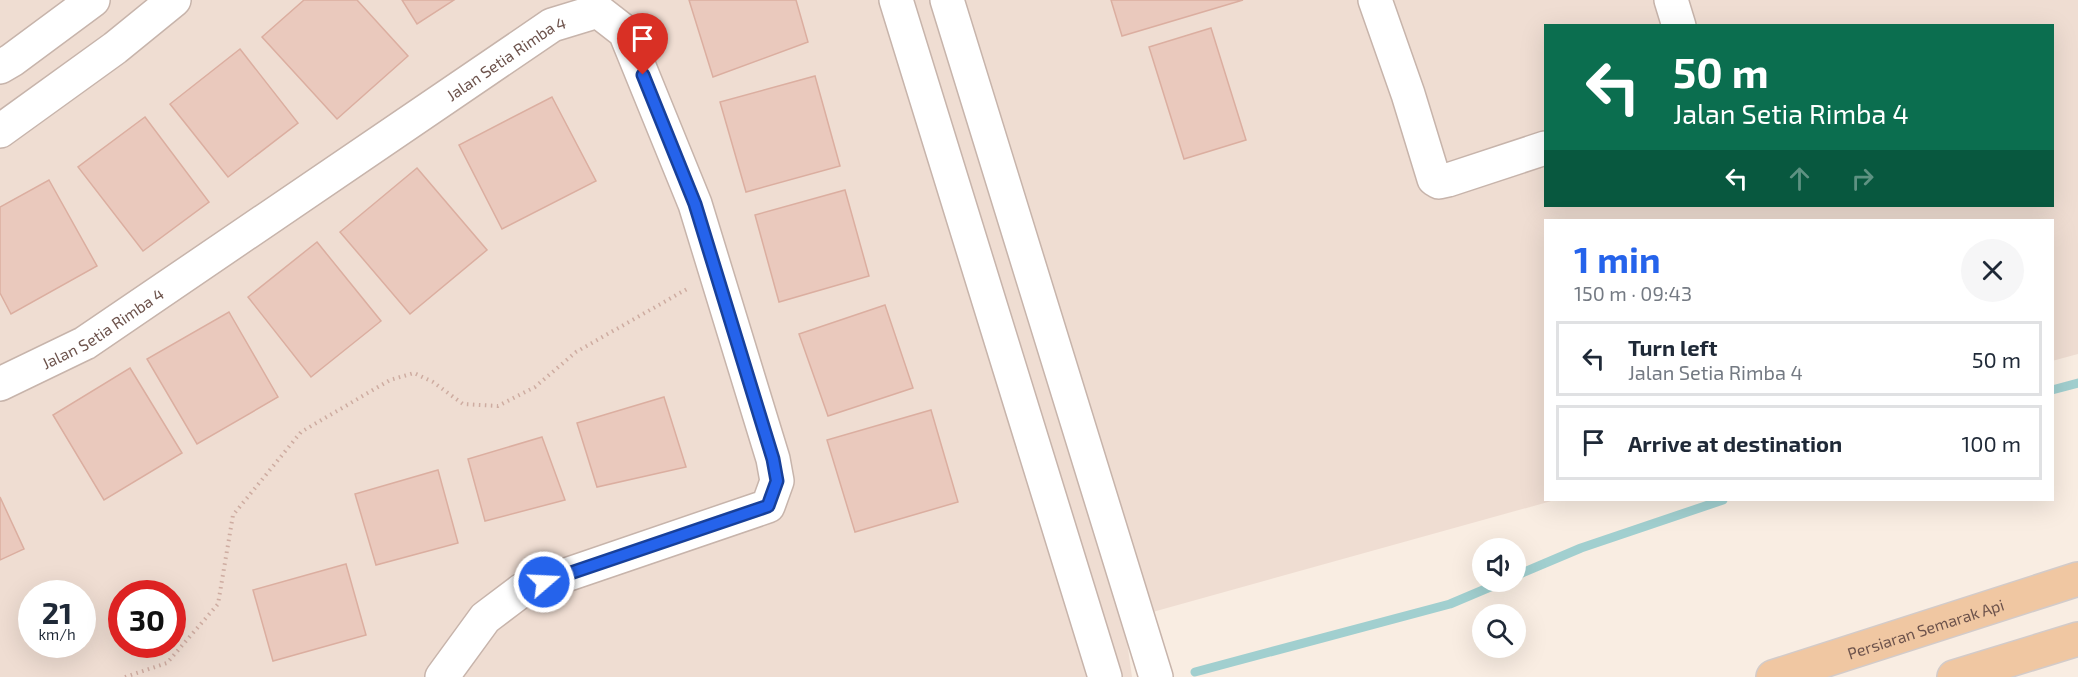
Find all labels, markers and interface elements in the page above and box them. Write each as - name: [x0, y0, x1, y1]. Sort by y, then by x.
- street label: Jalan Setia Rimba 4: [442, 12, 568, 104]
- pin: [617, 13, 668, 75]
- icon: arrive: [626, 22, 659, 55]
- text: 50 m: [1673, 46, 1769, 96]
- icon: left: [1574, 48, 1652, 126]
- text: Jalan Setia Rimba 4: [1673, 97, 1909, 129]
- icon: left: [1720, 162, 1753, 195]
- icon: ahead: [1783, 162, 1816, 195]
- icon: right: [1846, 162, 1879, 195]
- text: 1 min: [1574, 237, 1661, 280]
- button: close: [1961, 239, 2024, 302]
- text: 150 m · 09:43: [1574, 281, 1692, 305]
- street label: Jalan Setia Rimba 4: [38, 283, 167, 372]
- text: Turn left: [1628, 334, 1717, 360]
- icon: left: [1577, 342, 1610, 375]
- text: 50 m: [1972, 346, 2021, 372]
- text: Jalan Setia Rimba 4: [1628, 360, 1803, 384]
- icon: arrive: [1577, 426, 1610, 459]
- text: Arrive at destination: [1628, 430, 1842, 456]
- text: 100 m: [1962, 430, 2021, 456]
- map controls: [1472, 538, 1526, 658]
- button: sound: [1472, 538, 1526, 592]
- position arrow: [512, 550, 576, 614]
- speed limit sign: 30: [108, 580, 186, 658]
- text: 21: [42, 594, 72, 630]
- street label: Persiaran Semarak Api: [1845, 594, 2006, 662]
- button: search: [1472, 604, 1526, 658]
- text: km/h: [38, 625, 76, 643]

